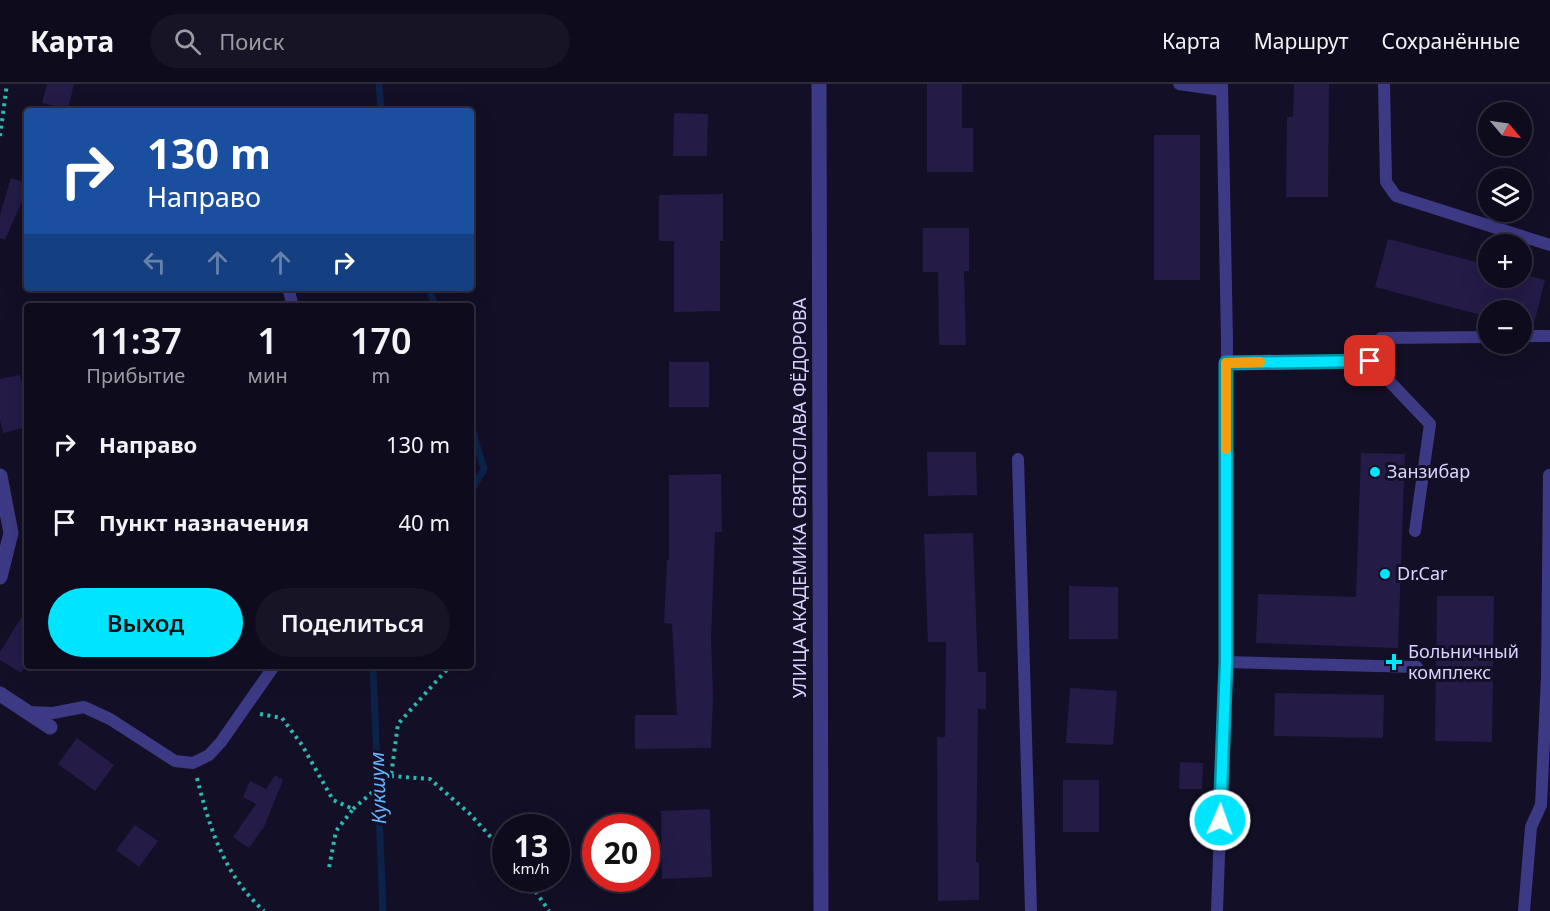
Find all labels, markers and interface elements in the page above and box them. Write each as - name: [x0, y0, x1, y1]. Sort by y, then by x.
- search box: [150, 14, 570, 68]
- text: Карта: [30, 22, 114, 60]
- icon: search: [171, 25, 204, 58]
- text: Поиск: [219, 26, 285, 56]
- text: Карта: [1162, 27, 1221, 55]
- text: Маршрут: [1254, 27, 1349, 55]
- text: Сохранённые: [1382, 27, 1520, 55]
- north arrow: [1478, 102, 1532, 156]
- map controls: [1478, 102, 1532, 354]
- text: 130 m: [147, 124, 271, 181]
- icon: right: [48, 132, 126, 210]
- button: layers: [1478, 168, 1532, 222]
- text: Направо: [147, 178, 261, 215]
- button: +: [1478, 234, 1532, 288]
- icon: left: [138, 246, 171, 279]
- icon: ahead: [201, 246, 234, 279]
- icon: ahead: [264, 246, 297, 279]
- icon: right: [327, 246, 360, 279]
- street label: УЛИЦА АКАДЕМИКА СВЯТОСЛАВА ФЁДОРОВА: [787, 297, 811, 698]
- button: −: [1478, 300, 1532, 354]
- text: 11:37: [90, 316, 182, 365]
- text: 1: [257, 316, 278, 365]
- text: 170: [350, 316, 412, 365]
- pin: [1344, 335, 1395, 386]
- icon: arrive: [1353, 344, 1386, 377]
- text: Прибытие: [86, 362, 185, 389]
- text: мин: [248, 362, 288, 389]
- text: m: [371, 362, 390, 389]
- icon: right: [48, 428, 81, 461]
- text: Направо: [99, 429, 197, 459]
- text: 130 m: [386, 429, 450, 459]
- place label: Занзибар: [1387, 459, 1470, 483]
- marker: Занзибар: [1368, 465, 1382, 479]
- icon: arrive: [48, 506, 81, 539]
- text: Пункт назначения: [99, 507, 309, 537]
- text: 40 m: [399, 507, 450, 537]
- place label: Dr.Car: [1397, 561, 1448, 585]
- marker: Dr.Car: [1378, 567, 1392, 581]
- button: Выход: [48, 588, 243, 657]
- button: Поделиться: [255, 588, 450, 657]
- place label: Больничный комплекс: [1408, 639, 1519, 684]
- marker: Больничный комплекс: [1385, 653, 1403, 671]
- water label: Кукшум: [363, 751, 392, 825]
- position arrow: [1188, 788, 1252, 852]
- speed limit sign: 20: [582, 814, 660, 892]
- text: 13: [514, 825, 548, 866]
- text: km/h: [513, 858, 549, 878]

